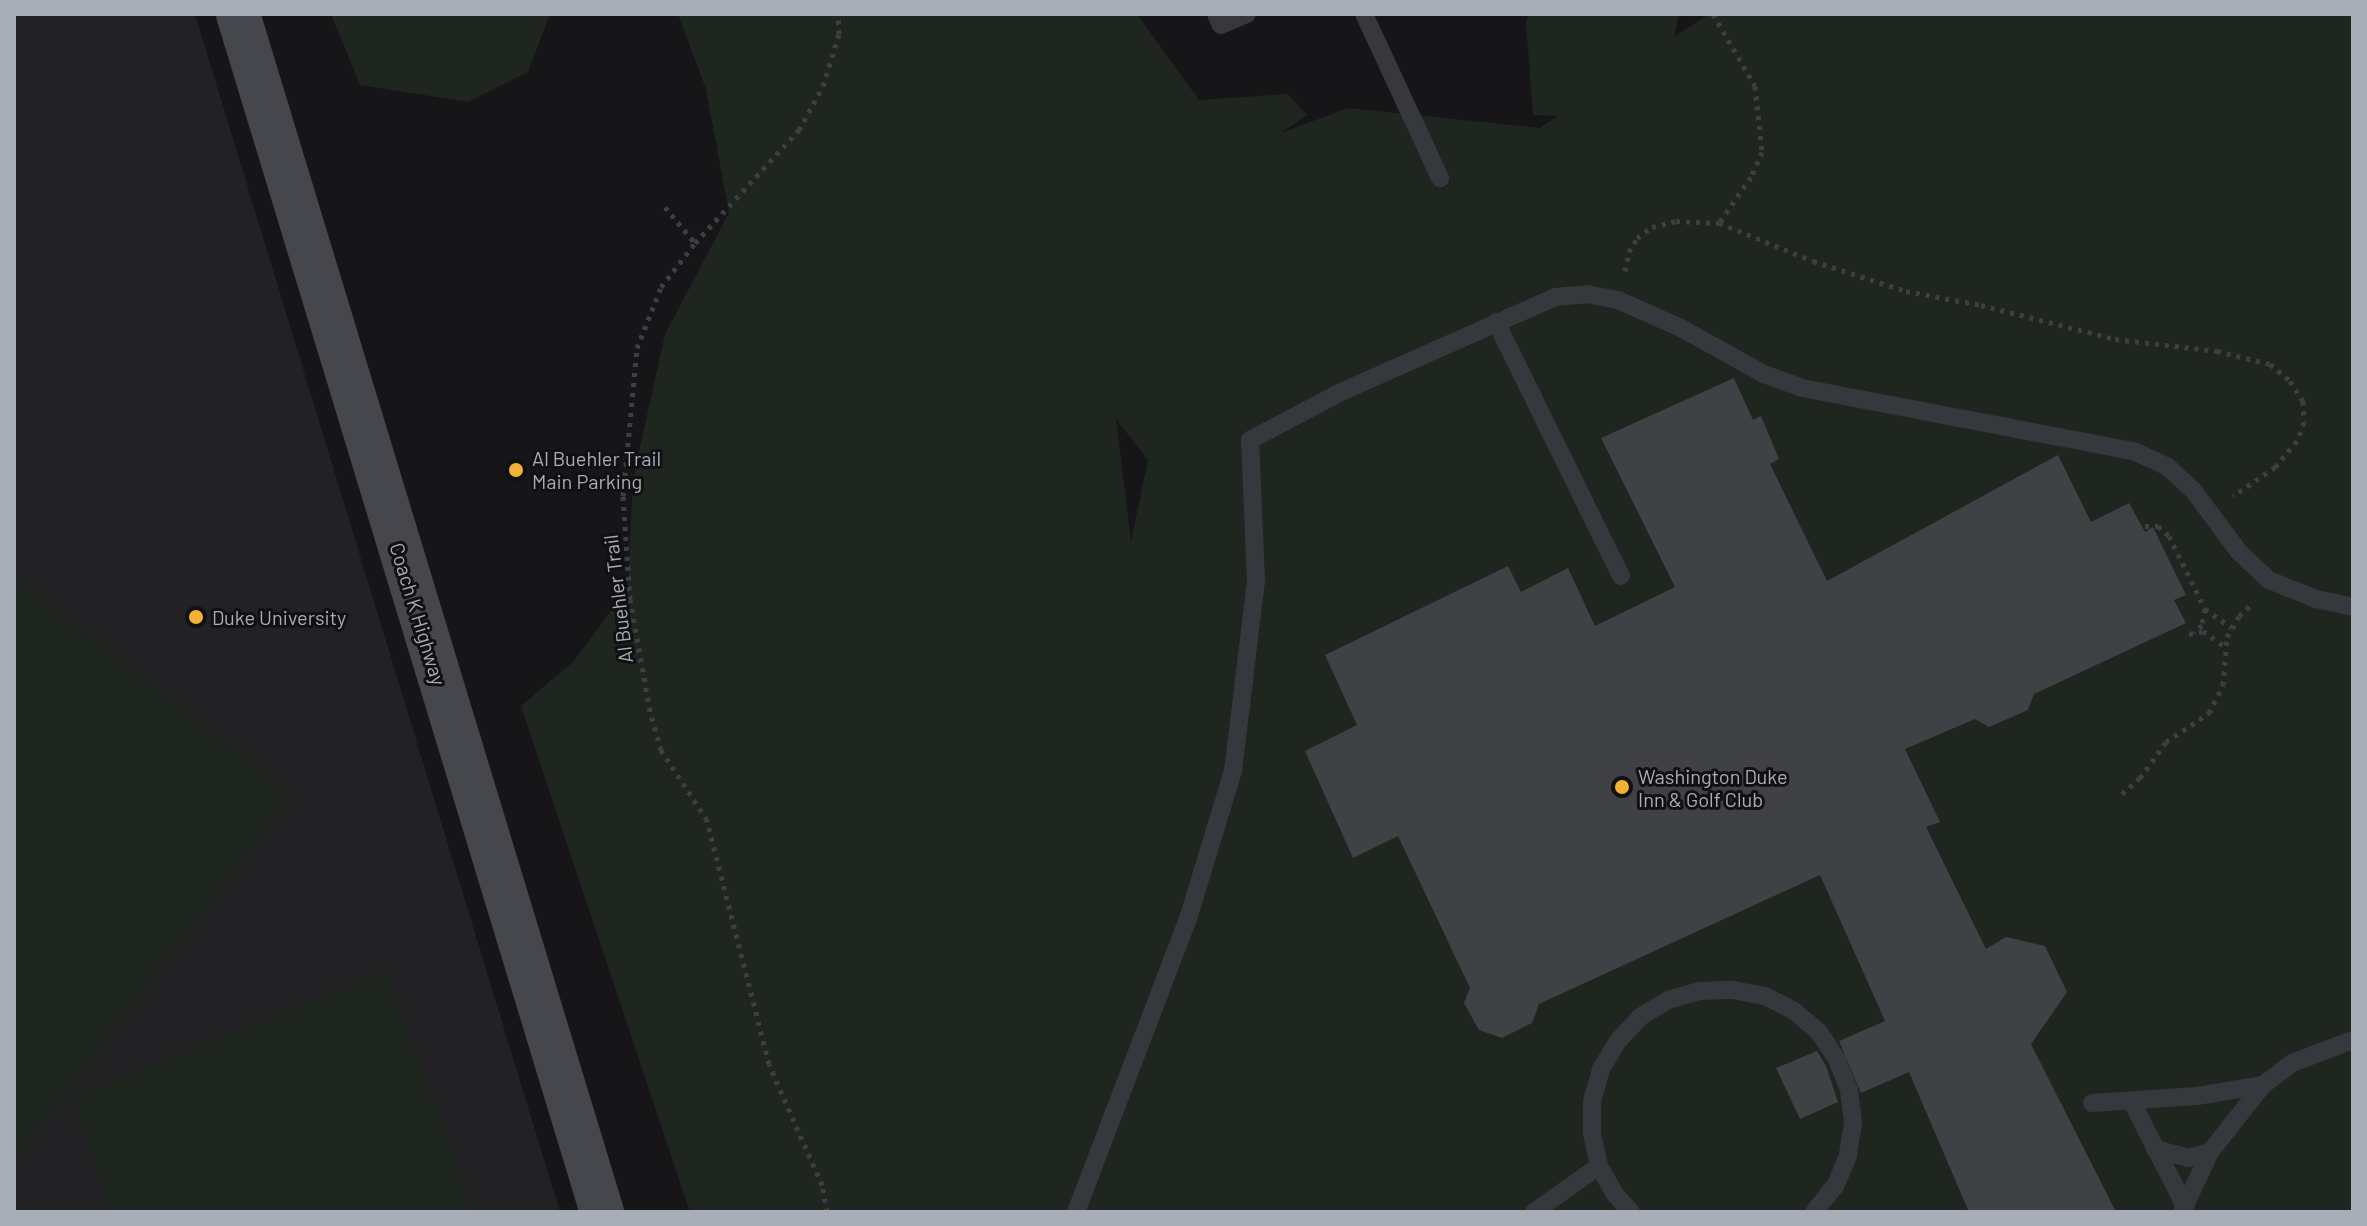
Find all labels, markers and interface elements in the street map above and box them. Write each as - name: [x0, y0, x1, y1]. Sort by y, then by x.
- place label: Al Buehler Trail Main Parking: [532, 446, 661, 493]
- marker: Al Buehler Trail Main Parking: [507, 461, 525, 479]
- street label: Al Buehler Trail: [598, 533, 638, 665]
- street label: Coach K Highway: [385, 540, 451, 688]
- place label: Duke University: [212, 605, 346, 629]
- marker: Duke University: [187, 608, 205, 626]
- place label: Washington Duke Inn & Golf Club: [1638, 764, 1788, 811]
- marker: Washington Duke Inn & Golf Club: [1613, 778, 1631, 796]

